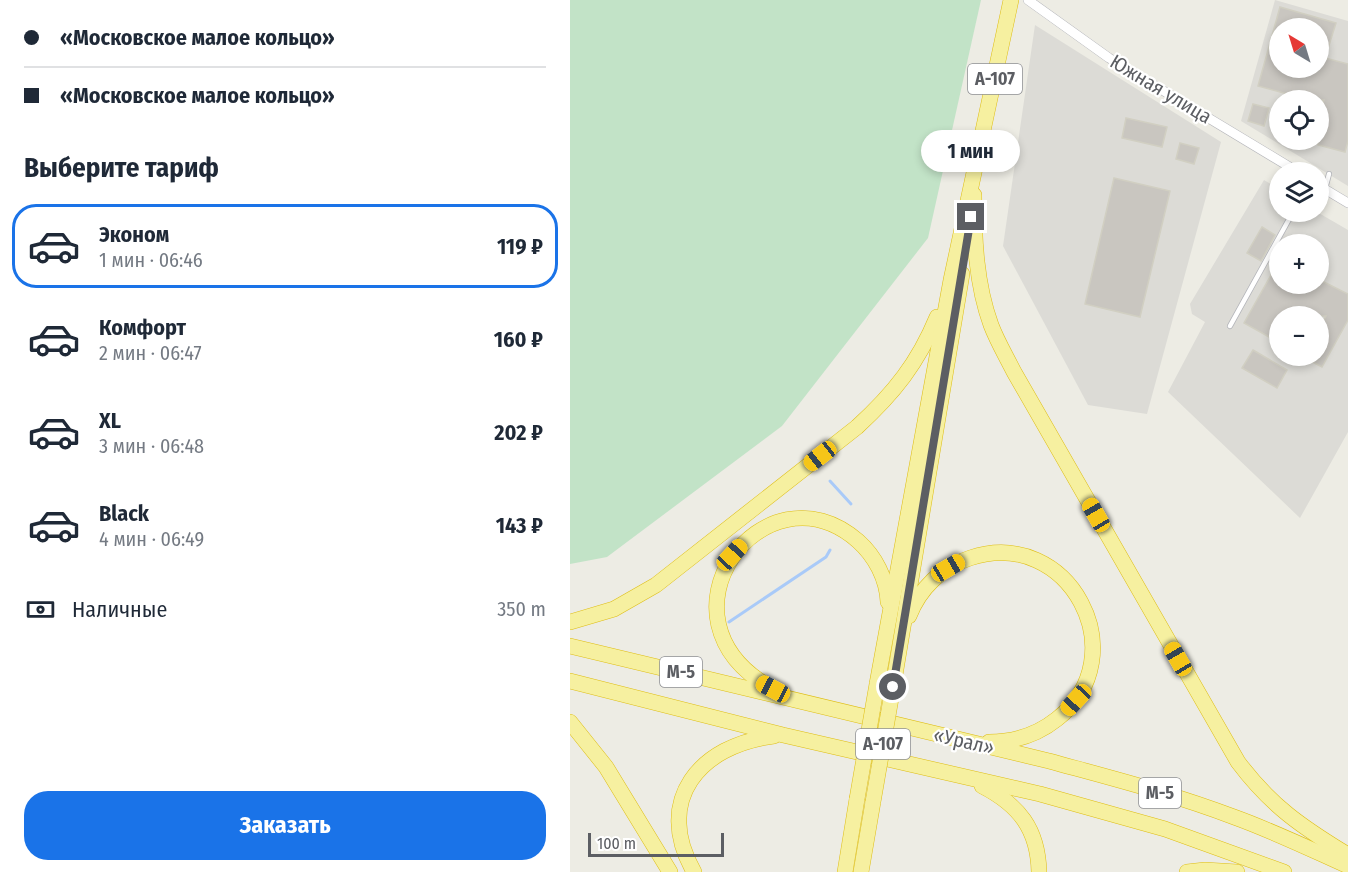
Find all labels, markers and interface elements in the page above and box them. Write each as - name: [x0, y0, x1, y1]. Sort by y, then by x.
- north arrow: [1269, 18, 1329, 78]
- map controls: [1269, 18, 1329, 366]
- text: «Московское малое кольцо»: [60, 24, 335, 51]
- street label: Южная улица: [1106, 49, 1216, 129]
- road number: А-107: [968, 64, 1022, 94]
- text: «Московское малое кольцо»: [60, 82, 335, 109]
- button: locate: [1269, 90, 1329, 150]
- callout: 1 мин: [922, 130, 1020, 172]
- text: 1 мин: [947, 139, 994, 163]
- text: Выберите тариф: [24, 152, 219, 184]
- button: layers: [1269, 162, 1329, 222]
- route end: [957, 203, 984, 230]
- icon: car: [27, 219, 81, 273]
- text: Эконом: [99, 221, 169, 248]
- text: 119 ₽: [497, 233, 543, 260]
- button: +: [1269, 234, 1329, 294]
- text: 1 мин · 06:46: [99, 248, 203, 272]
- button: −: [1269, 306, 1329, 366]
- icon: car: [27, 312, 81, 366]
- text: Комфорт: [99, 314, 186, 341]
- text: 160 ₽: [494, 326, 543, 353]
- text: 2 мин · 06:47: [99, 341, 202, 365]
- icon: car: [27, 405, 81, 459]
- text: XL: [99, 407, 121, 434]
- text: 202 ₽: [494, 419, 543, 446]
- text: 3 мин · 06:48: [99, 434, 204, 458]
- car: [800, 438, 840, 474]
- car: [1079, 495, 1113, 535]
- icon: car: [27, 498, 81, 552]
- text: Black: [99, 500, 149, 527]
- text: 143 ₽: [496, 512, 543, 539]
- text: 4 мин · 06:49: [99, 527, 204, 551]
- car: [713, 536, 751, 574]
- car: [928, 551, 968, 585]
- icon: cash: [24, 593, 57, 626]
- text: Наличные: [72, 596, 167, 623]
- text: 350 m: [497, 597, 546, 621]
- car: [1161, 639, 1195, 679]
- road number: М-5: [660, 657, 702, 687]
- car: [753, 673, 793, 705]
- route start: [879, 673, 906, 700]
- car: [1057, 681, 1095, 719]
- street label: «Урал»: [931, 722, 997, 760]
- road number: А-107: [856, 729, 910, 759]
- road number: М-5: [1139, 778, 1181, 808]
- button: Заказать: [24, 791, 546, 860]
- scale bar: [588, 830, 724, 858]
- text: 100 m: [597, 834, 636, 853]

